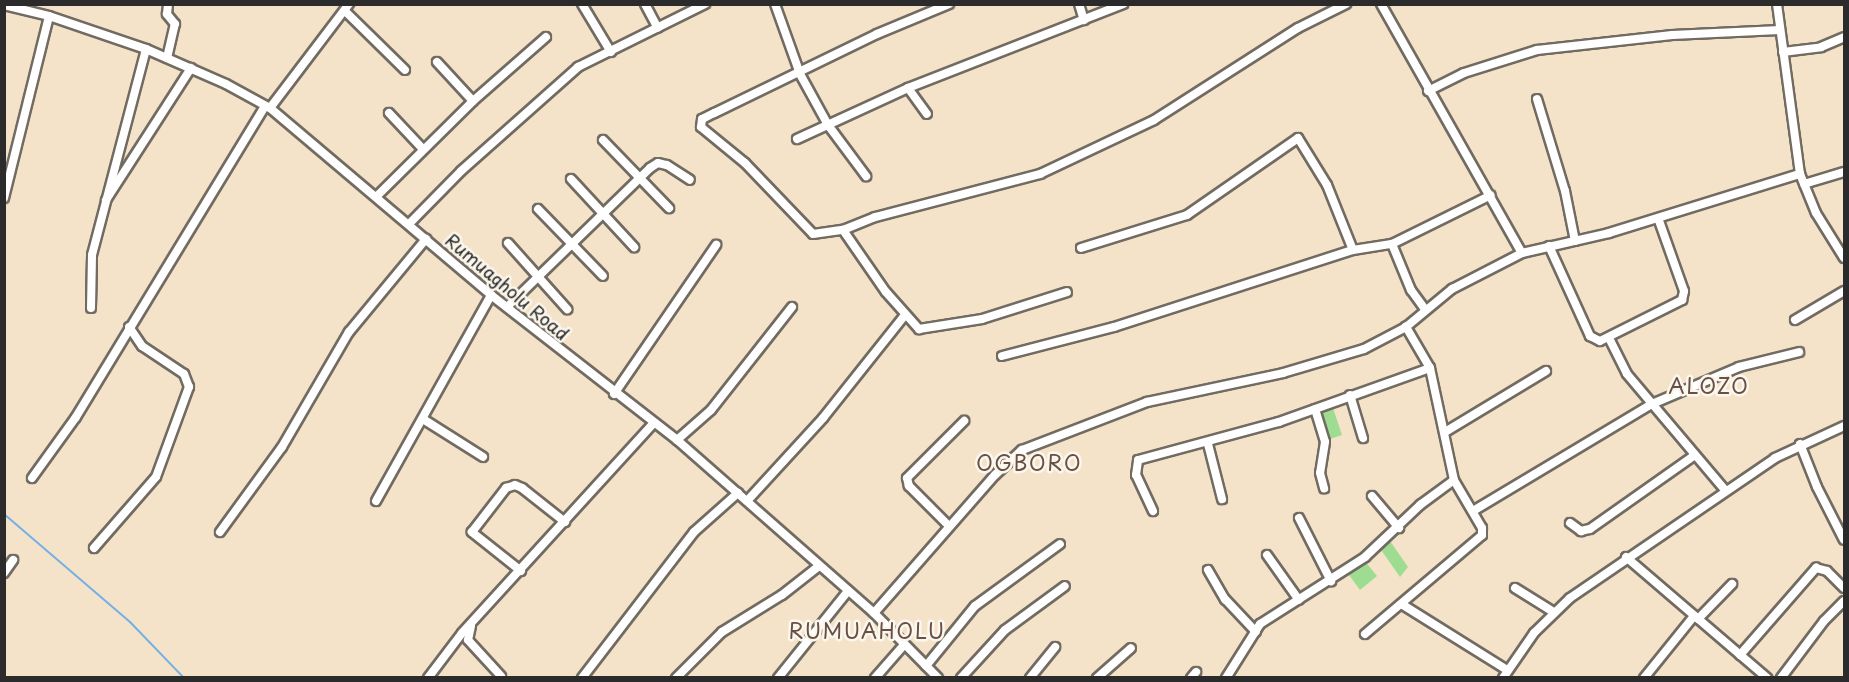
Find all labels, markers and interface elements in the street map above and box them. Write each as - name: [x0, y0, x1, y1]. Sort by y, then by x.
- street label: Rumuagholu Road: [441, 229, 573, 345]
- district label: ALOZO: [1669, 372, 1749, 398]
- district label: OGBORO: [977, 449, 1081, 475]
- district label: RUMUAHOLU: [789, 617, 945, 643]

